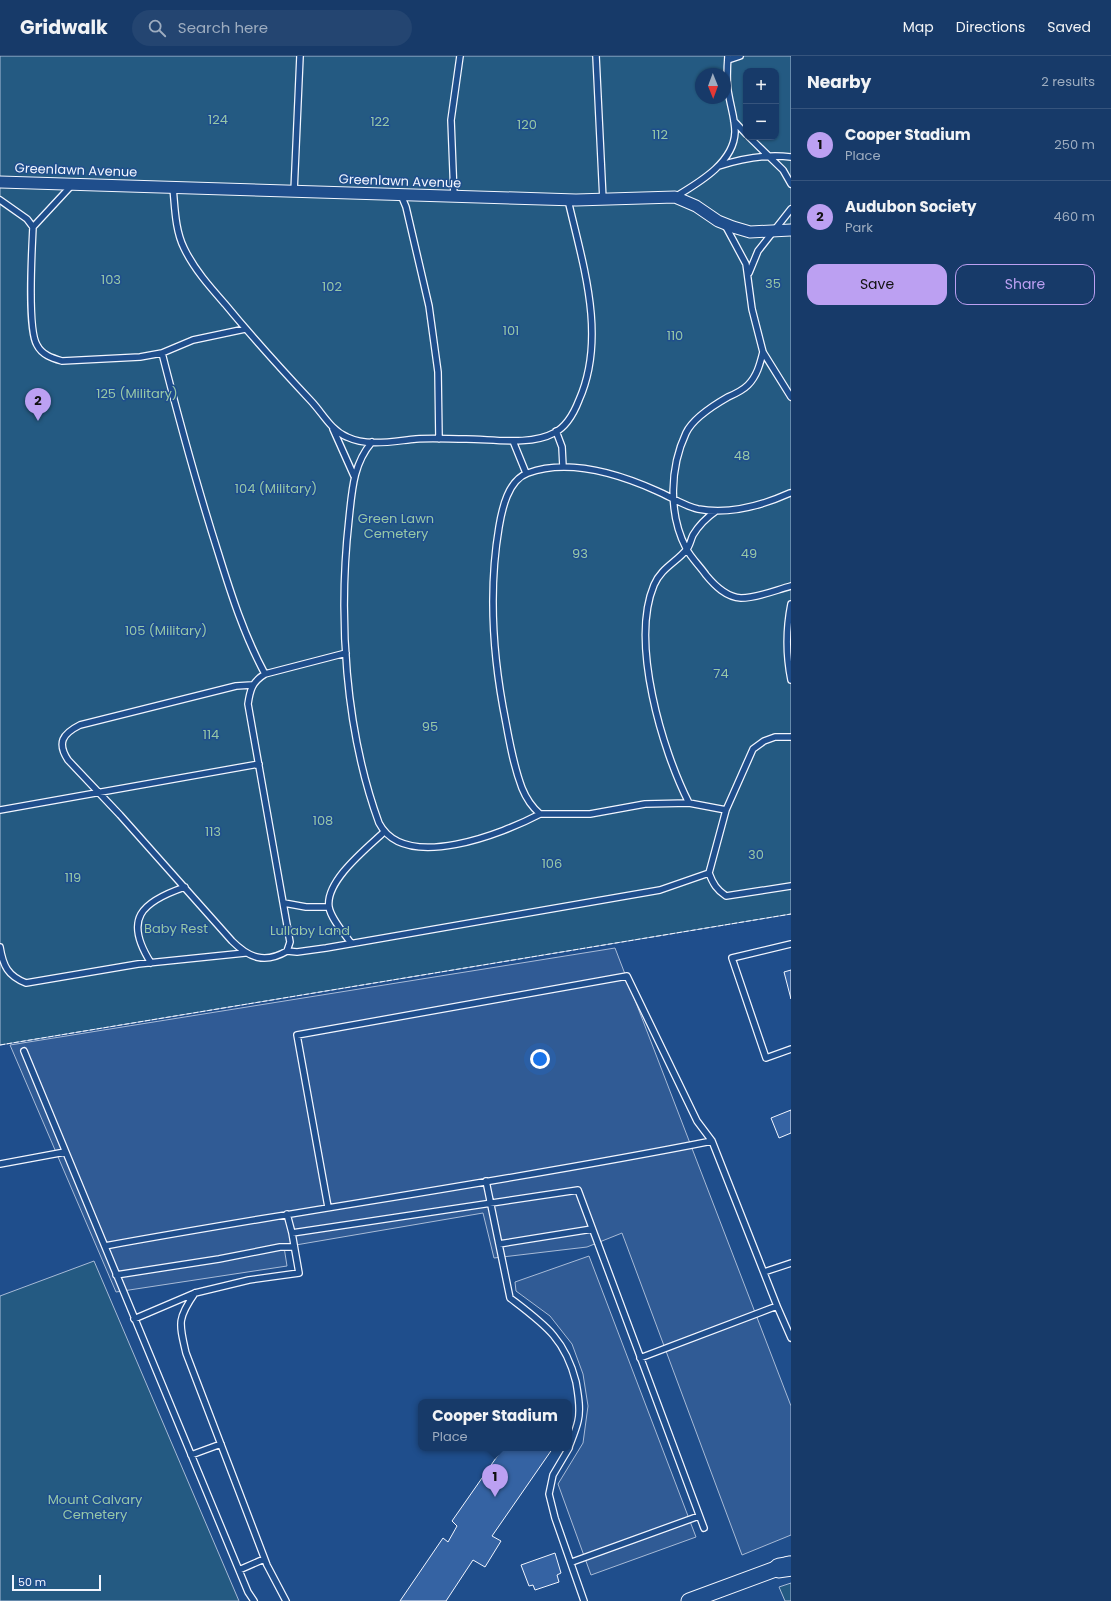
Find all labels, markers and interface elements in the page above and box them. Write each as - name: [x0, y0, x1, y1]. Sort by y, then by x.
- search box: [132, 10, 412, 46]
- text: Gridwalk: [20, 14, 108, 41]
- icon: search: [146, 17, 168, 39]
- text: Search here: [178, 17, 268, 38]
- text: Map: [903, 17, 934, 37]
- text: Directions: [956, 17, 1025, 37]
- text: Saved: [1047, 17, 1091, 37]
- north arrow: [695, 68, 731, 104]
- map controls: [743, 68, 779, 140]
- button: +: [743, 68, 779, 104]
- text: Nearby: [807, 70, 871, 94]
- text: 2 results: [1041, 72, 1095, 91]
- button: −: [743, 104, 779, 140]
- park label: 124: [208, 110, 228, 129]
- park label: 122: [370, 112, 390, 131]
- park label: 120: [517, 115, 537, 134]
- text: Cooper Stadium: [845, 124, 971, 145]
- park label: 112: [652, 125, 668, 144]
- text: 1: [818, 135, 822, 154]
- text: 250 m: [1054, 135, 1095, 154]
- text: Place: [845, 146, 880, 165]
- street label: Greenlawn Avenue: [14, 158, 138, 182]
- street label: Greenlawn Avenue: [338, 169, 462, 193]
- text: Audubon Society: [845, 196, 977, 217]
- text: 2: [816, 207, 824, 226]
- text: 460 m: [1054, 207, 1095, 226]
- text: Park: [845, 218, 873, 237]
- button: Save: [807, 264, 947, 305]
- button: Share: [955, 264, 1095, 305]
- park label: 103: [101, 270, 121, 289]
- park label: 35: [765, 274, 781, 293]
- park label: 102: [322, 277, 342, 296]
- park label: 101: [503, 321, 519, 340]
- park label: 110: [667, 326, 683, 345]
- park label: 125 (Military): [96, 384, 178, 403]
- pin: 2: [25, 388, 51, 421]
- park label: 48: [734, 446, 750, 465]
- park label: 104 (Military): [235, 479, 317, 498]
- park label: Green Lawn Cemetery: [358, 509, 434, 543]
- park label: 93: [572, 544, 588, 563]
- park label: 49: [741, 544, 757, 563]
- park label: 105 (Military): [125, 621, 207, 640]
- park label: 74: [713, 664, 729, 683]
- park label: 95: [422, 717, 438, 736]
- park label: 114: [203, 725, 219, 744]
- park label: 108: [313, 811, 333, 830]
- park label: 113: [205, 822, 221, 841]
- park label: 30: [748, 845, 764, 864]
- park label: 106: [542, 854, 562, 873]
- park label: 119: [65, 868, 81, 887]
- park label: Baby Rest: [144, 919, 208, 938]
- park label: Lullaby Land: [270, 921, 350, 940]
- your location: [530, 1049, 550, 1069]
- popup: [418, 1399, 572, 1451]
- text: Cooper Stadium: [432, 1405, 558, 1426]
- text: Place: [432, 1427, 468, 1446]
- pin: 1: [482, 1464, 508, 1497]
- park label: Mount Calvary Cemetery: [48, 1490, 143, 1524]
- scale bar: [12, 1573, 101, 1592]
- text: 50 m: [18, 1574, 46, 1590]

